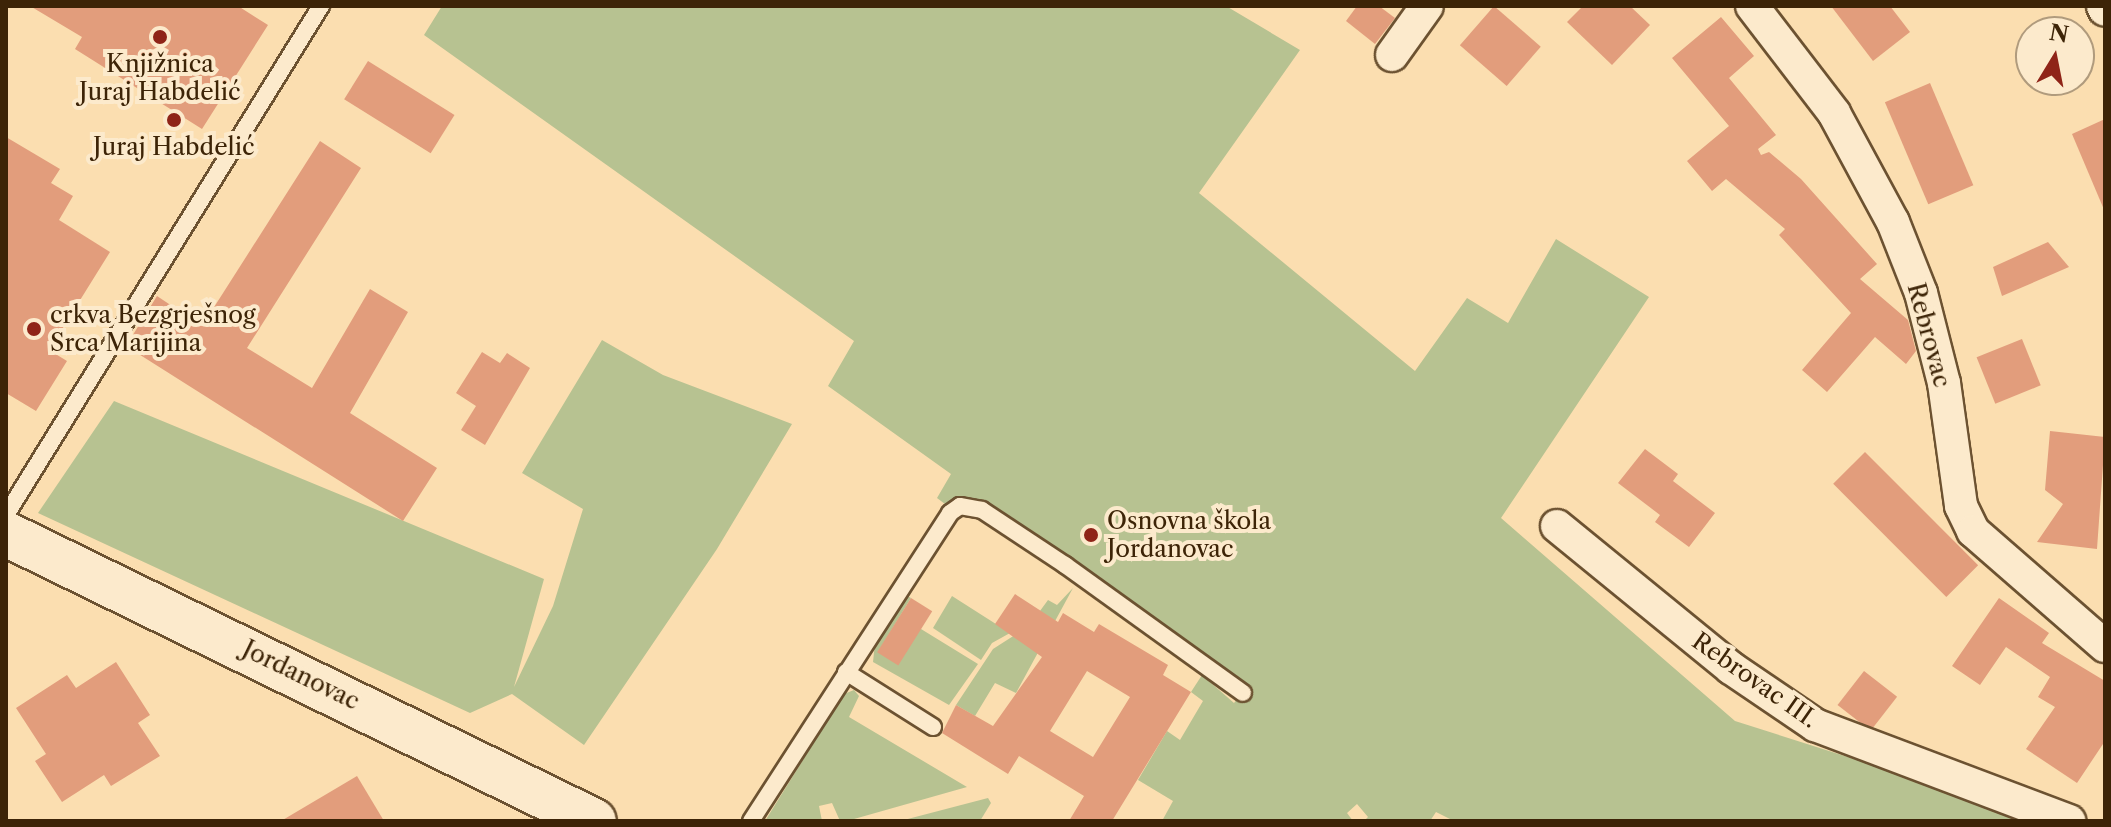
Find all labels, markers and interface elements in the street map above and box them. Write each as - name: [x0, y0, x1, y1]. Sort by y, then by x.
- north arrow: [2015, 16, 2095, 96]
- text: N: [2047, 19, 2071, 49]
- marker: Knjižnica Juraj Habdelić: [151, 28, 169, 46]
- place label: Knjižnica Juraj Habdelić: [79, 50, 241, 106]
- marker: Juraj Habdelić: [165, 111, 183, 129]
- place label: Juraj Habdelić: [93, 133, 255, 161]
- street label: Rebrovac: [1901, 280, 1957, 390]
- place label: crkva Bezgrješnog Srca Marijina: [50, 301, 256, 357]
- marker: crkva Bezgrješnog Srca Marijina: [25, 320, 43, 338]
- place label: Osnovna škola Jordanovac: [1107, 507, 1271, 563]
- marker: Osnovna škola Jordanovac: [1082, 526, 1100, 544]
- street label: Rebrovac III.: [1687, 626, 1823, 734]
- street label: Jordanovac: [238, 634, 364, 716]

